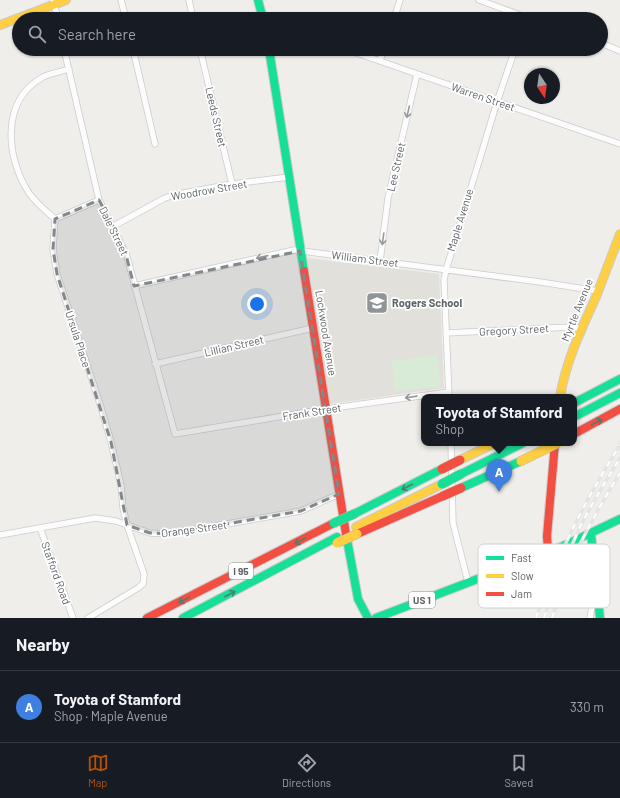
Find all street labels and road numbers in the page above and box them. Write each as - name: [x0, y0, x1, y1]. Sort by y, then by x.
- street label: Warren Street: [449, 80, 517, 114]
- street label: Leeds Street: [203, 85, 230, 148]
- street label: Lee Street: [384, 141, 407, 193]
- street label: Woodrow Street: [170, 176, 248, 203]
- street label: Maple Avenue: [444, 187, 475, 253]
- street label: Dale Street: [97, 204, 132, 257]
- street label: William Street: [331, 248, 399, 269]
- street label: Myrtle Avenue: [558, 276, 595, 343]
- street label: Lockwood Avenue: [313, 289, 340, 377]
- street label: Ursula Place: [63, 309, 94, 369]
- street label: Gregory Street: [479, 321, 549, 338]
- street label: Lillian Street: [203, 332, 265, 359]
- street label: Frank Street: [282, 400, 342, 423]
- street label: Orange Street: [160, 517, 228, 540]
- street label: Stafford Road: [39, 540, 74, 606]
- road number: I 95: [229, 563, 253, 579]
- road number: US 1: [409, 592, 435, 608]

